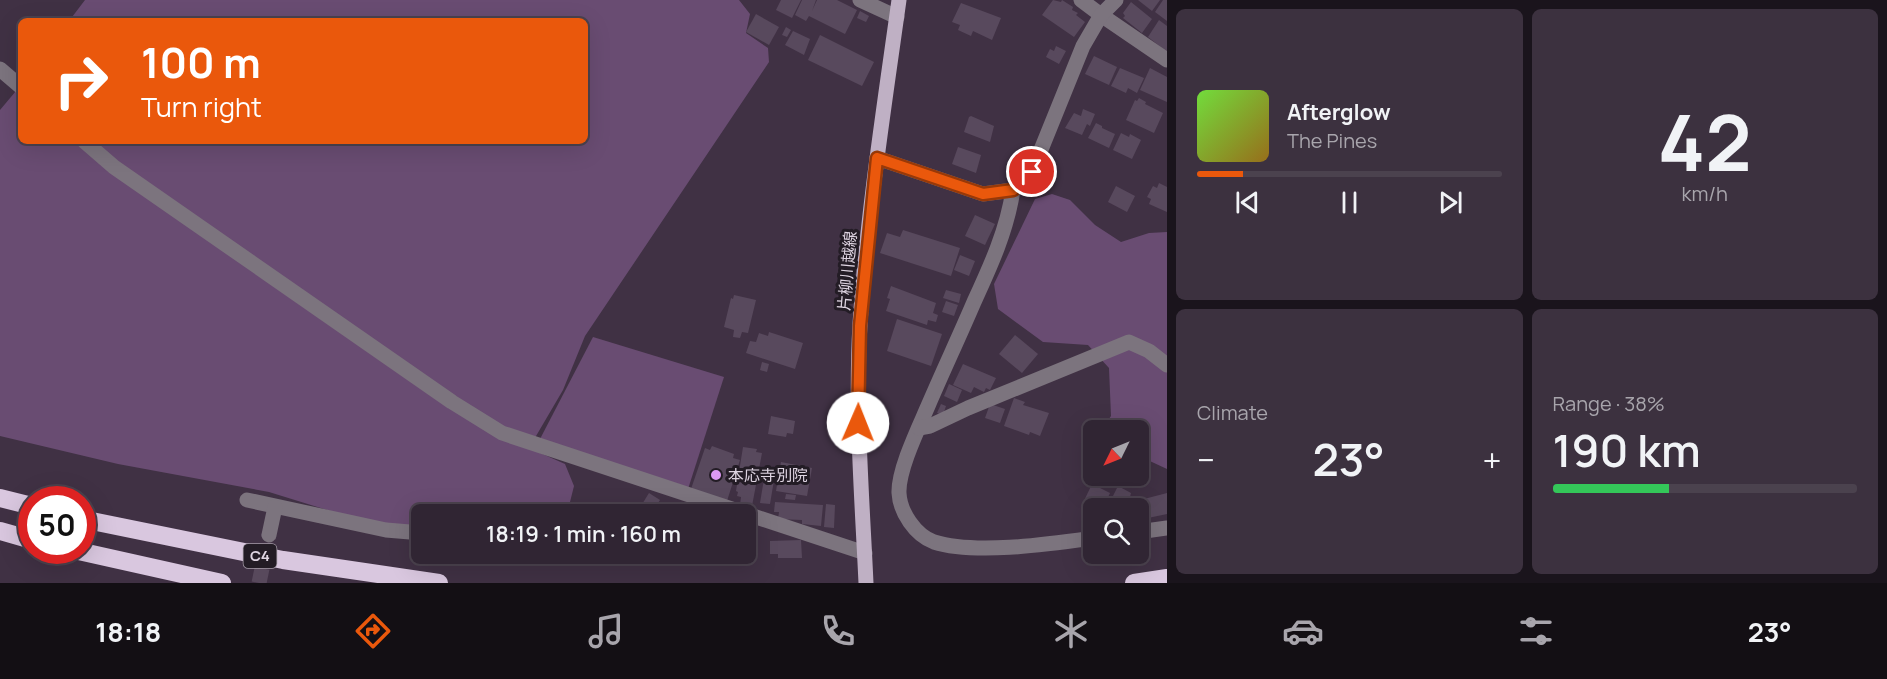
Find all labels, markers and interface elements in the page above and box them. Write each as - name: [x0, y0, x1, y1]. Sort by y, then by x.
- text: 100 m: [141, 33, 261, 91]
- icon: right: [42, 42, 120, 120]
- text: Turn right: [141, 88, 262, 125]
- text: 42: [1658, 88, 1752, 194]
- text: Afterglow: [1287, 97, 1391, 127]
- text: The Pines: [1287, 127, 1377, 154]
- pin: [1006, 146, 1057, 197]
- icon: arrive: [1015, 155, 1048, 188]
- text: km/h: [1681, 180, 1728, 207]
- icon: previous: [1231, 186, 1264, 219]
- icon: pause: [1333, 186, 1366, 219]
- icon: next: [1434, 186, 1467, 219]
- street label: 片柳川越線: [833, 230, 861, 312]
- text: Range · 38%: [1553, 390, 1665, 417]
- position arrow: [826, 391, 890, 455]
- text: Climate: [1197, 399, 1268, 426]
- text: 190 km: [1553, 419, 1701, 481]
- north arrow: [1083, 420, 1149, 486]
- map controls: [1083, 420, 1149, 564]
- text: 23°: [1312, 428, 1385, 490]
- text: −: [1197, 437, 1215, 482]
- text: +: [1482, 437, 1501, 482]
- place label: 本応寺別院: [728, 464, 808, 486]
- marker: 本応寺別院: [709, 468, 723, 482]
- speed limit sign: 50: [18, 486, 96, 564]
- button: search: [1083, 498, 1149, 564]
- text: 18:19 · 1 min · 160 m: [486, 519, 681, 549]
- road number: C4: [244, 544, 276, 568]
- icon: directions: [352, 610, 394, 652]
- icon: music: [585, 610, 627, 652]
- icon: phone: [817, 610, 859, 652]
- icon: climate: [1050, 610, 1092, 652]
- icon: car: [1282, 610, 1324, 652]
- icon: filters: [1515, 610, 1557, 652]
- text: 18:18: [95, 613, 161, 650]
- text: 23°: [1748, 613, 1792, 650]

